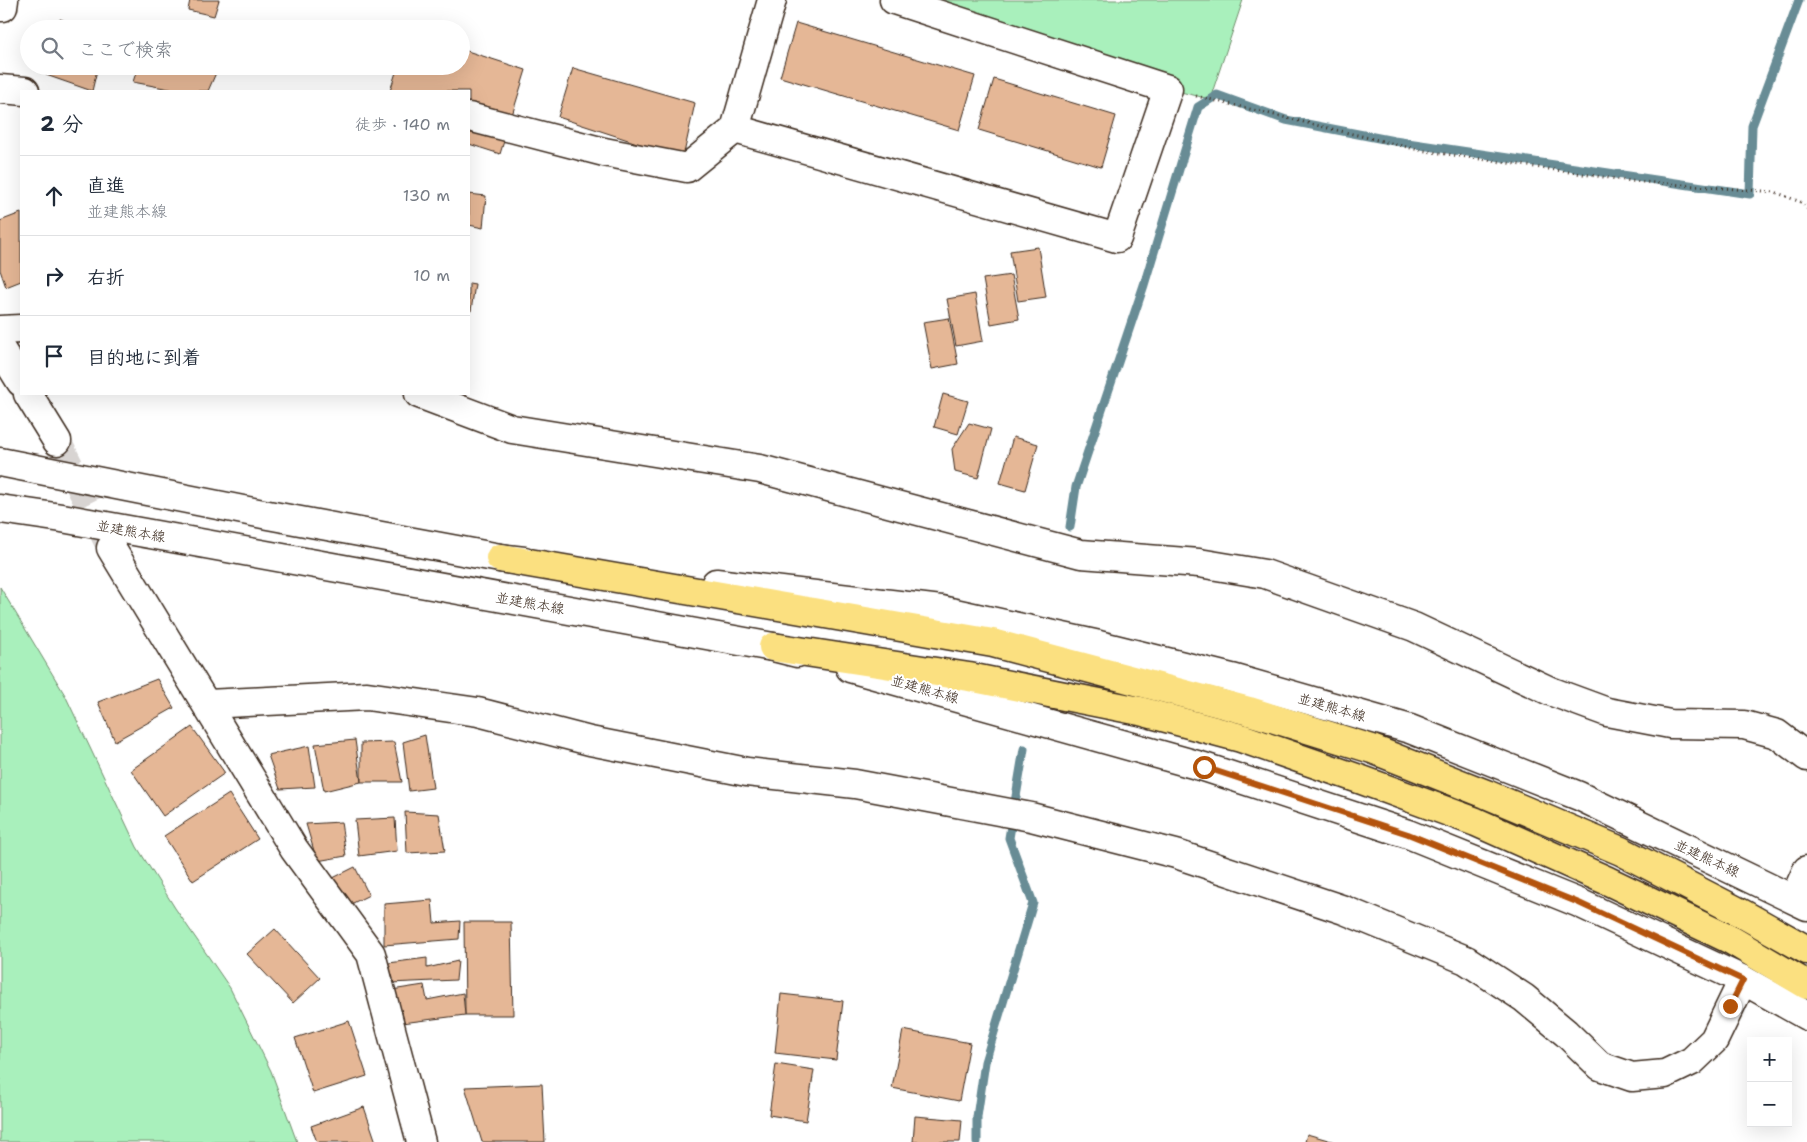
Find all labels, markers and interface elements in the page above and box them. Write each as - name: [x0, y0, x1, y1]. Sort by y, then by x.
- search box: [20, 20, 470, 75]
- icon: search: [38, 34, 66, 62]
- text: ここで検索: [78, 37, 173, 62]
- text: 2 分: [40, 110, 83, 138]
- text: 徒歩 · 140 m: [355, 114, 450, 135]
- text: 直進: [87, 173, 125, 198]
- icon: ahead: [40, 182, 68, 210]
- text: 130 m: [403, 185, 450, 206]
- text: 並建熊本線: [87, 201, 167, 222]
- icon: right: [40, 262, 68, 290]
- text: 右折: [87, 265, 125, 290]
- text: 10 m: [413, 265, 450, 286]
- icon: arrive: [40, 342, 68, 370]
- text: 目的地に到着: [87, 345, 201, 370]
- street label: 並建熊本線: [95, 516, 167, 546]
- street label: 並建熊本線: [494, 588, 566, 618]
- street label: 並建熊本線: [889, 671, 961, 707]
- street label: 並建熊本線: [1296, 689, 1368, 725]
- route start: [1193, 756, 1216, 779]
- street label: 並建熊本線: [1671, 835, 1743, 881]
- route end: [1719, 995, 1742, 1018]
- map controls: [1747, 1037, 1792, 1127]
- button: +: [1747, 1037, 1792, 1082]
- button: −: [1747, 1082, 1792, 1127]

